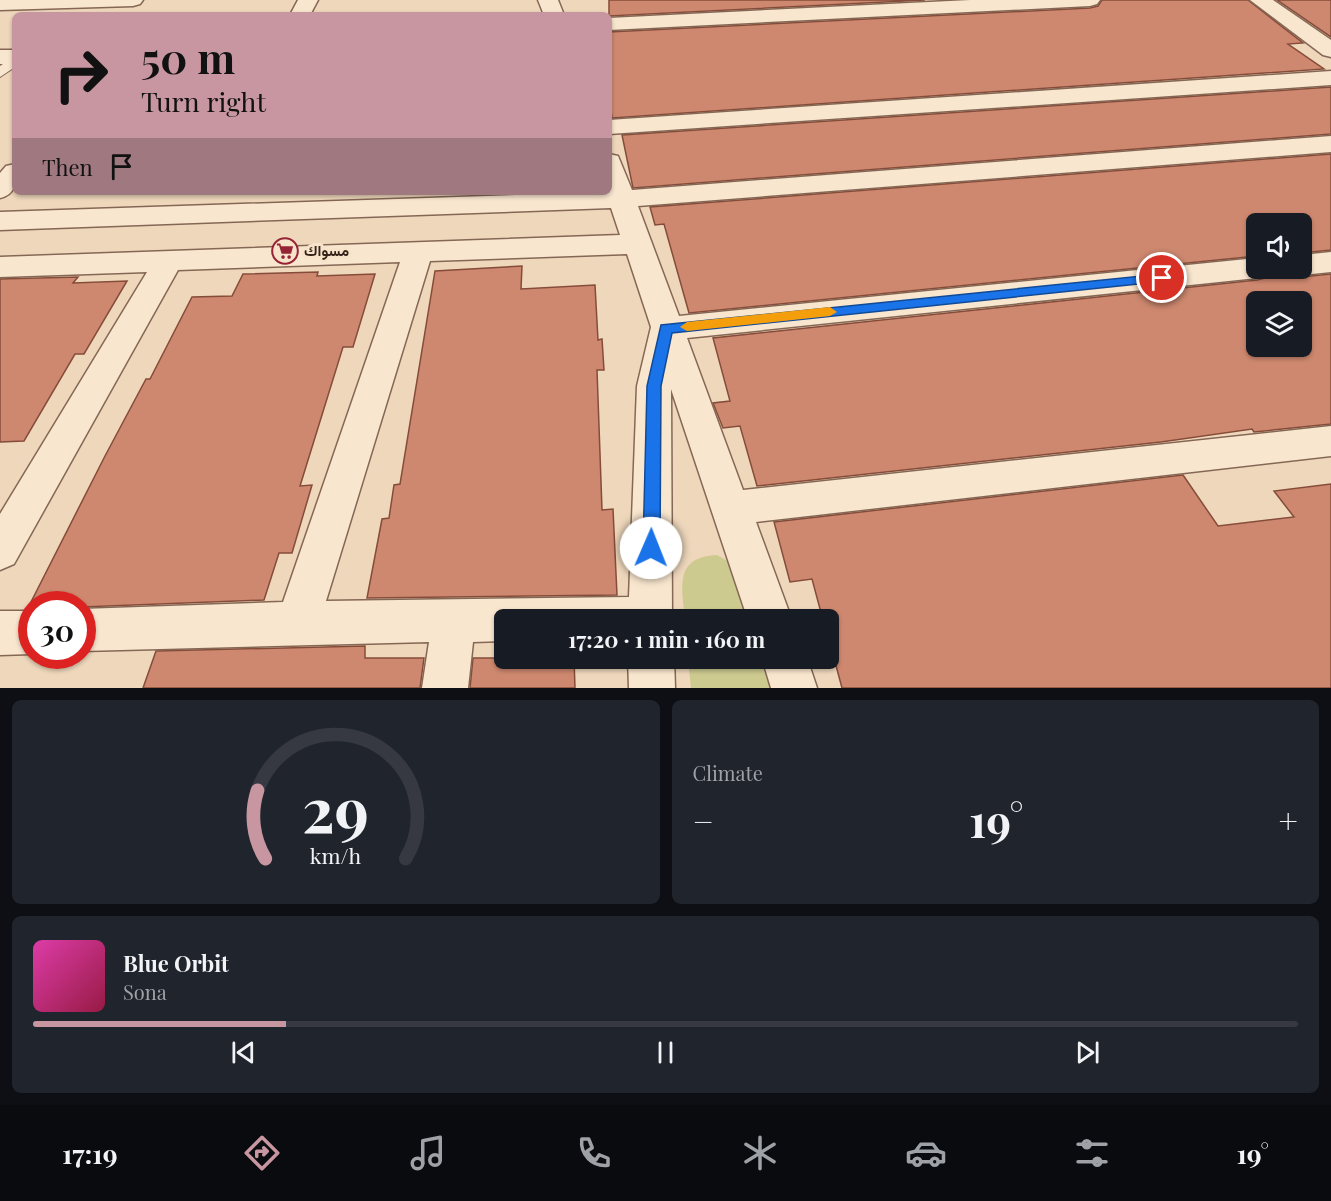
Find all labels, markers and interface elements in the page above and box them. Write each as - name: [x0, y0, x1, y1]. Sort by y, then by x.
- text: 50 m: [141, 29, 235, 85]
- icon: right: [42, 36, 120, 114]
- text: Turn right: [141, 83, 266, 119]
- icon: arrive: [105, 150, 138, 183]
- text: Then: [42, 152, 93, 182]
- map controls: [1246, 213, 1312, 357]
- button: sound: [1246, 213, 1312, 279]
- supermarket icon: مسواك: [270, 236, 300, 266]
- place label: مسواك: [304, 240, 349, 260]
- pin: [1136, 252, 1187, 303]
- icon: arrive: [1145, 261, 1178, 294]
- button: layers: [1246, 291, 1312, 357]
- position arrow: [619, 516, 683, 580]
- speed limit sign: 30: [18, 591, 96, 669]
- text: 17:20 · 1 min · 160 m: [568, 624, 765, 654]
- text: Climate: [693, 759, 763, 786]
- text: 29: [302, 765, 369, 849]
- text: 19°: [969, 789, 1023, 849]
- text: −: [693, 798, 714, 842]
- text: +: [1279, 798, 1298, 842]
- text: km/h: [310, 841, 362, 869]
- text: Blue Orbit: [123, 948, 229, 978]
- text: Sona: [123, 978, 167, 1005]
- icon: previous: [227, 1036, 260, 1069]
- icon: pause: [649, 1036, 682, 1069]
- icon: next: [1071, 1036, 1104, 1069]
- icon: directions: [241, 1132, 283, 1174]
- icon: music: [407, 1132, 449, 1174]
- icon: phone: [573, 1132, 615, 1174]
- icon: climate: [739, 1132, 781, 1174]
- icon: car: [905, 1132, 947, 1174]
- icon: filters: [1071, 1132, 1113, 1174]
- text: 17:19: [62, 1135, 118, 1171]
- text: 19°: [1236, 1135, 1269, 1171]

